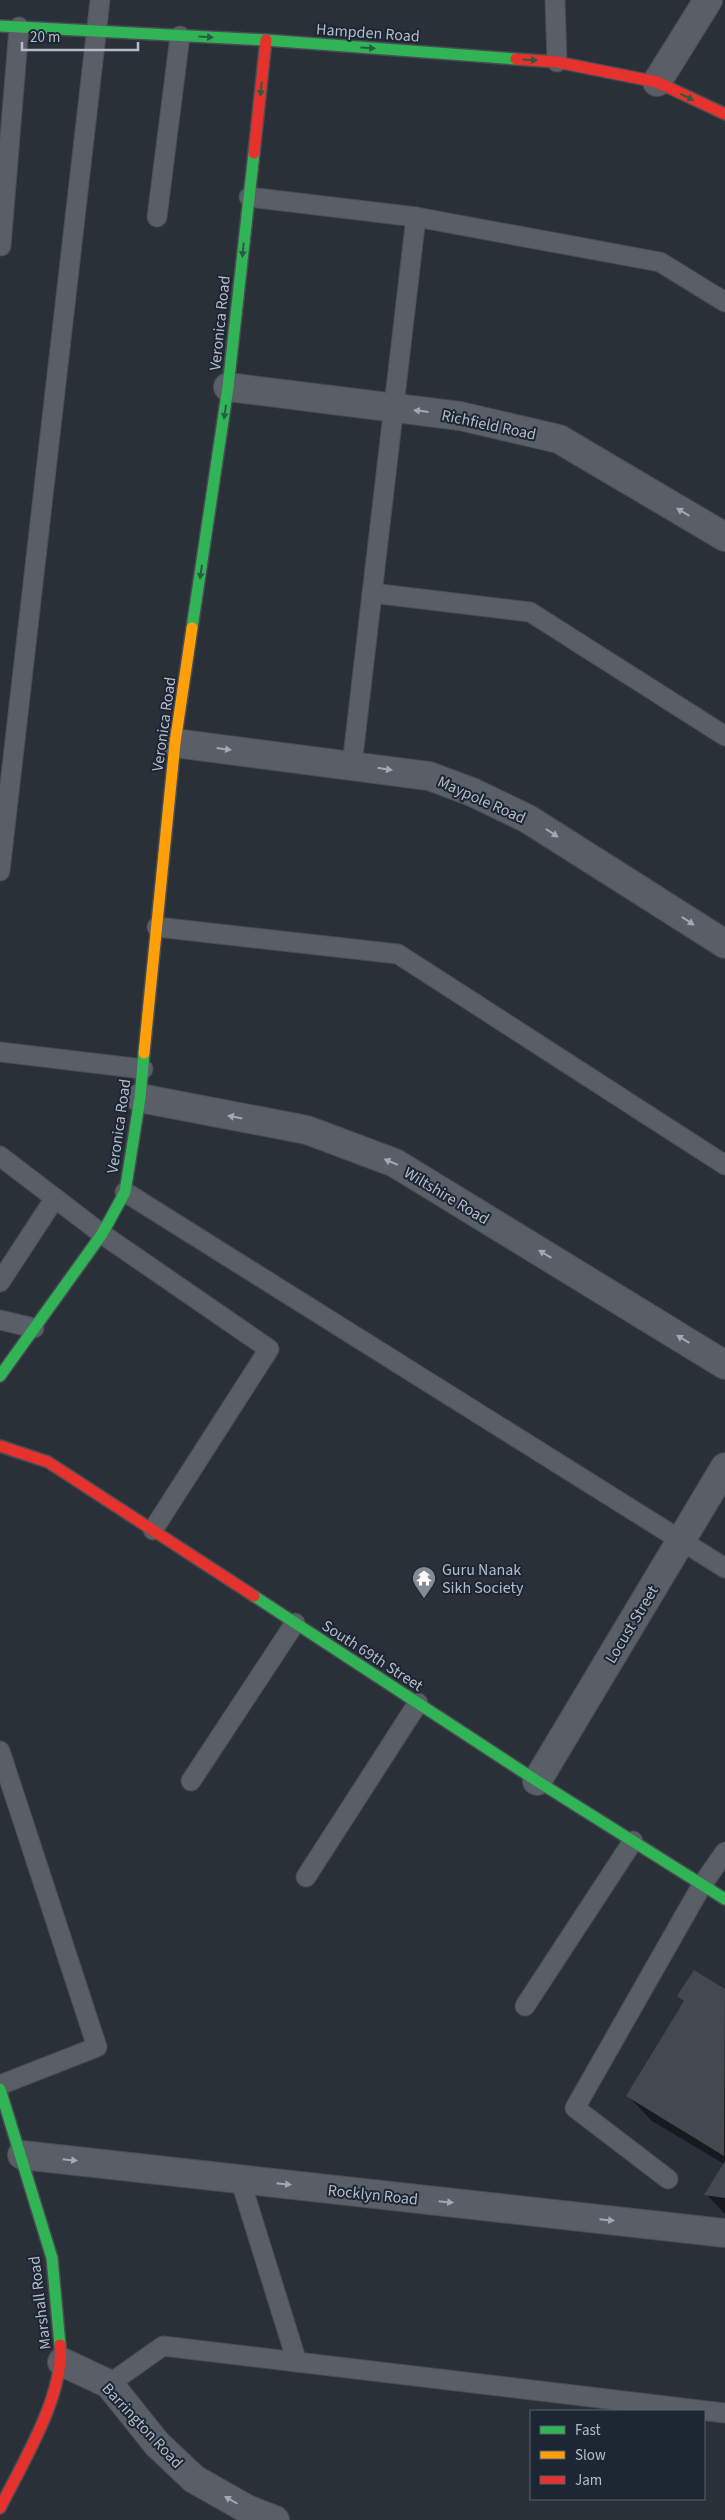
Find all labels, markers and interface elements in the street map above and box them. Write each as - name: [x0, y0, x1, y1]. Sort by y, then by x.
- street label: Hampden Road: [315, 18, 420, 48]
- scale bar: [22, 20, 139, 52]
- text: 20 m: [30, 27, 60, 48]
- one-way arrow: [198, 33, 214, 41]
- one-way arrow: [360, 44, 376, 52]
- one-way arrow: [522, 57, 538, 65]
- one-way arrow: [257, 81, 265, 97]
- one-way arrow: [680, 93, 694, 101]
- one-way arrow: [239, 242, 247, 258]
- street label: Veronica Road: [204, 274, 236, 372]
- one-way arrow: [220, 404, 228, 420]
- street label: Richfield Road: [440, 404, 538, 446]
- one-way arrow: [413, 407, 429, 415]
- one-way arrow: [677, 507, 690, 516]
- one-way arrow: [197, 565, 205, 581]
- street label: Veronica Road: [146, 675, 182, 773]
- one-way arrow: [216, 745, 232, 753]
- one-way arrow: [377, 766, 393, 774]
- street label: Maypole Road: [434, 771, 529, 829]
- one-way arrow: [545, 829, 558, 838]
- one-way arrow: [682, 916, 695, 926]
- street label: Veronica Road: [101, 1077, 137, 1175]
- one-way arrow: [227, 1112, 243, 1120]
- one-way arrow: [384, 1157, 398, 1165]
- street label: Wiltshire Road: [400, 1162, 493, 1230]
- one-way arrow: [538, 1250, 551, 1259]
- one-way arrow: [677, 1335, 690, 1344]
- place label: Guru Nanak Sikh Society: [442, 1559, 524, 1599]
- temple icon: Guru Nanak Sikh Society: [411, 1565, 437, 1599]
- street label: Locust Street: [600, 1581, 664, 1668]
- street label: South 69th Street: [318, 1615, 428, 1697]
- one-way arrow: [63, 2156, 79, 2164]
- street label: Rocklyn Road: [327, 2179, 419, 2211]
- one-way arrow: [276, 2180, 292, 2188]
- one-way arrow: [438, 2198, 454, 2206]
- one-way arrow: [599, 2216, 615, 2224]
- street label: Marshall Road: [23, 2255, 57, 2351]
- street label: Barrington Road: [97, 2378, 188, 2473]
- legend: [530, 2410, 705, 2500]
- text: Fast: [575, 2420, 601, 2441]
- text: Slow: [575, 2445, 606, 2466]
- text: Jam: [575, 2470, 602, 2491]
- one-way arrow: [225, 2495, 238, 2504]

